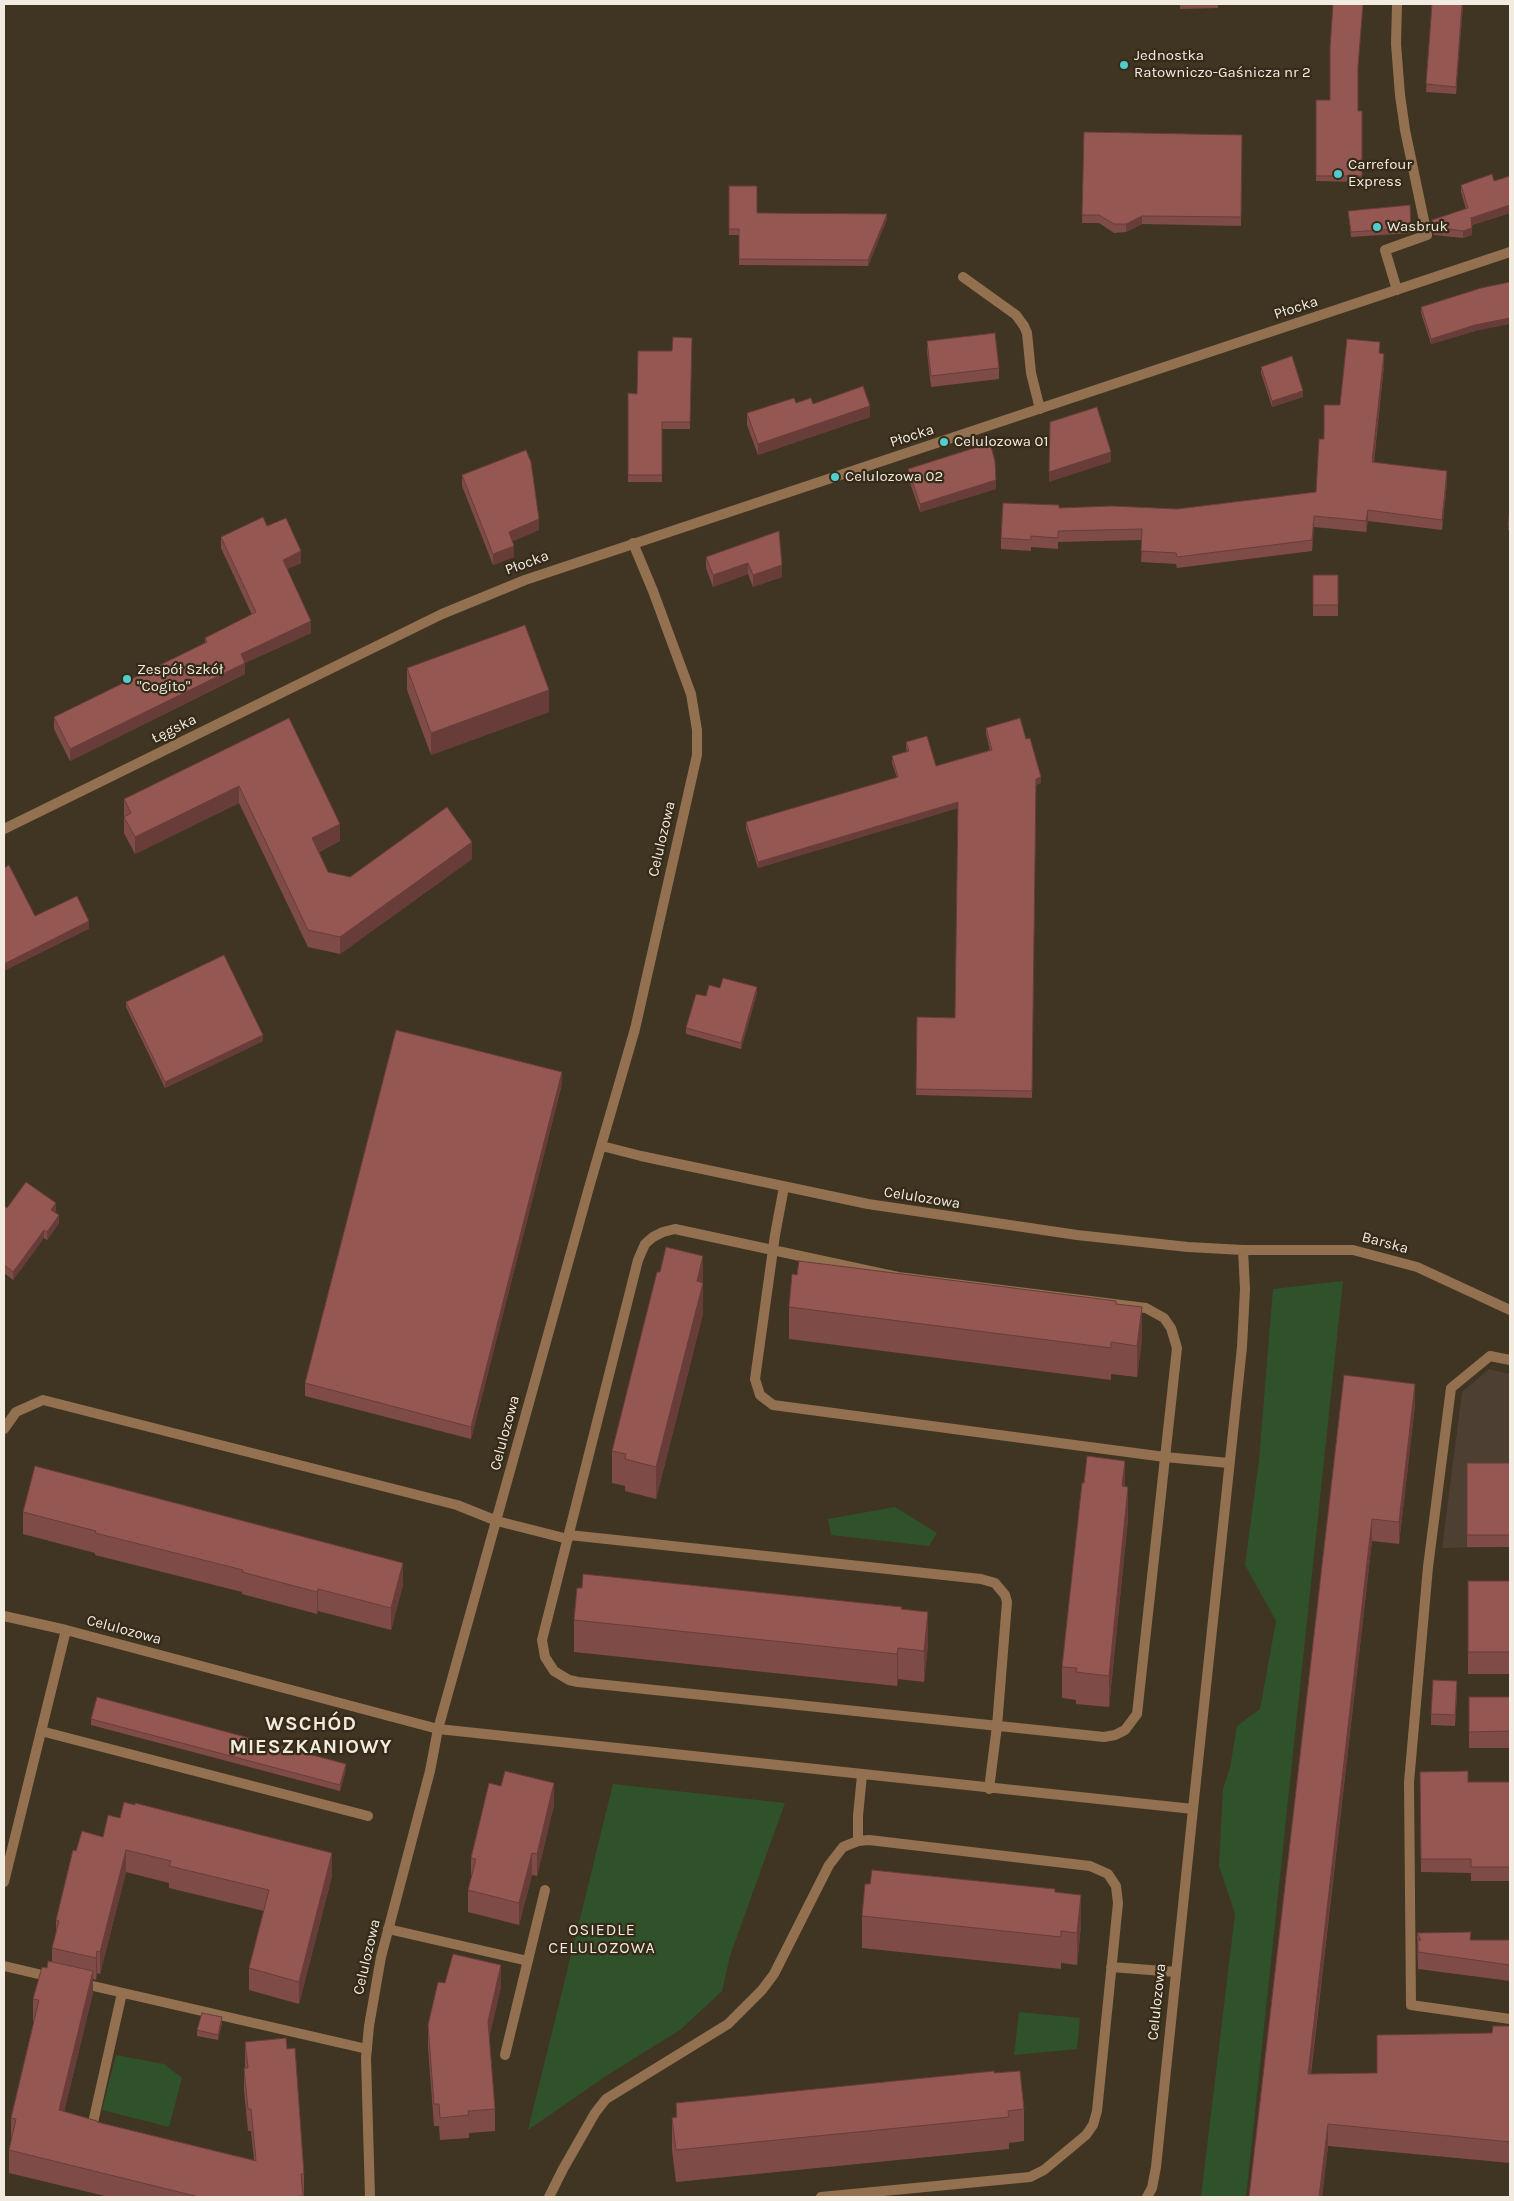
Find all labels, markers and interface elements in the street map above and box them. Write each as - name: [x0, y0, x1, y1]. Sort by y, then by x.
- place label: Jednostka Ratowniczo-Gaśnicza nr 2: [1134, 47, 1311, 82]
- marker: Jednostka Ratowniczo-Gaśnicza nr 2: [1118, 59, 1130, 71]
- place label: Carrefour Express: [1348, 156, 1412, 191]
- marker: Carrefour Express: [1332, 168, 1344, 180]
- place label: Wasbruk: [1387, 218, 1448, 236]
- marker: Wasbruk: [1371, 221, 1383, 233]
- street label: Płocka: [1272, 292, 1320, 324]
- street label: Płocka: [888, 420, 936, 452]
- place label: Celulozowa 01: [954, 433, 1048, 451]
- marker: Celulozowa 01: [938, 436, 950, 448]
- place label: Celulozowa 02: [845, 468, 943, 486]
- marker: Celulozowa 02: [829, 471, 841, 483]
- street label: Płocka: [503, 547, 551, 579]
- place label: Zespół Szkół "Cogito": [137, 661, 223, 696]
- marker: Zespół Szkół "Cogito": [121, 673, 133, 685]
- street label: Łęgska: [149, 710, 199, 748]
- street label: Celulozowa: [645, 799, 679, 879]
- street label: Celulozowa: [883, 1183, 961, 1213]
- street label: Barska: [1360, 1228, 1410, 1258]
- street label: Celulozowa: [486, 1393, 524, 1473]
- street label: Celulozowa: [84, 1611, 164, 1649]
- district label: WSCHÓD MIESZKANIOWY: [228, 1712, 394, 1759]
- street label: Celulozowa: [350, 1917, 384, 1997]
- district label: OSIEDLE CELULOZOWA: [547, 1920, 657, 1958]
- street label: Celulozowa: [1144, 1963, 1170, 2041]

